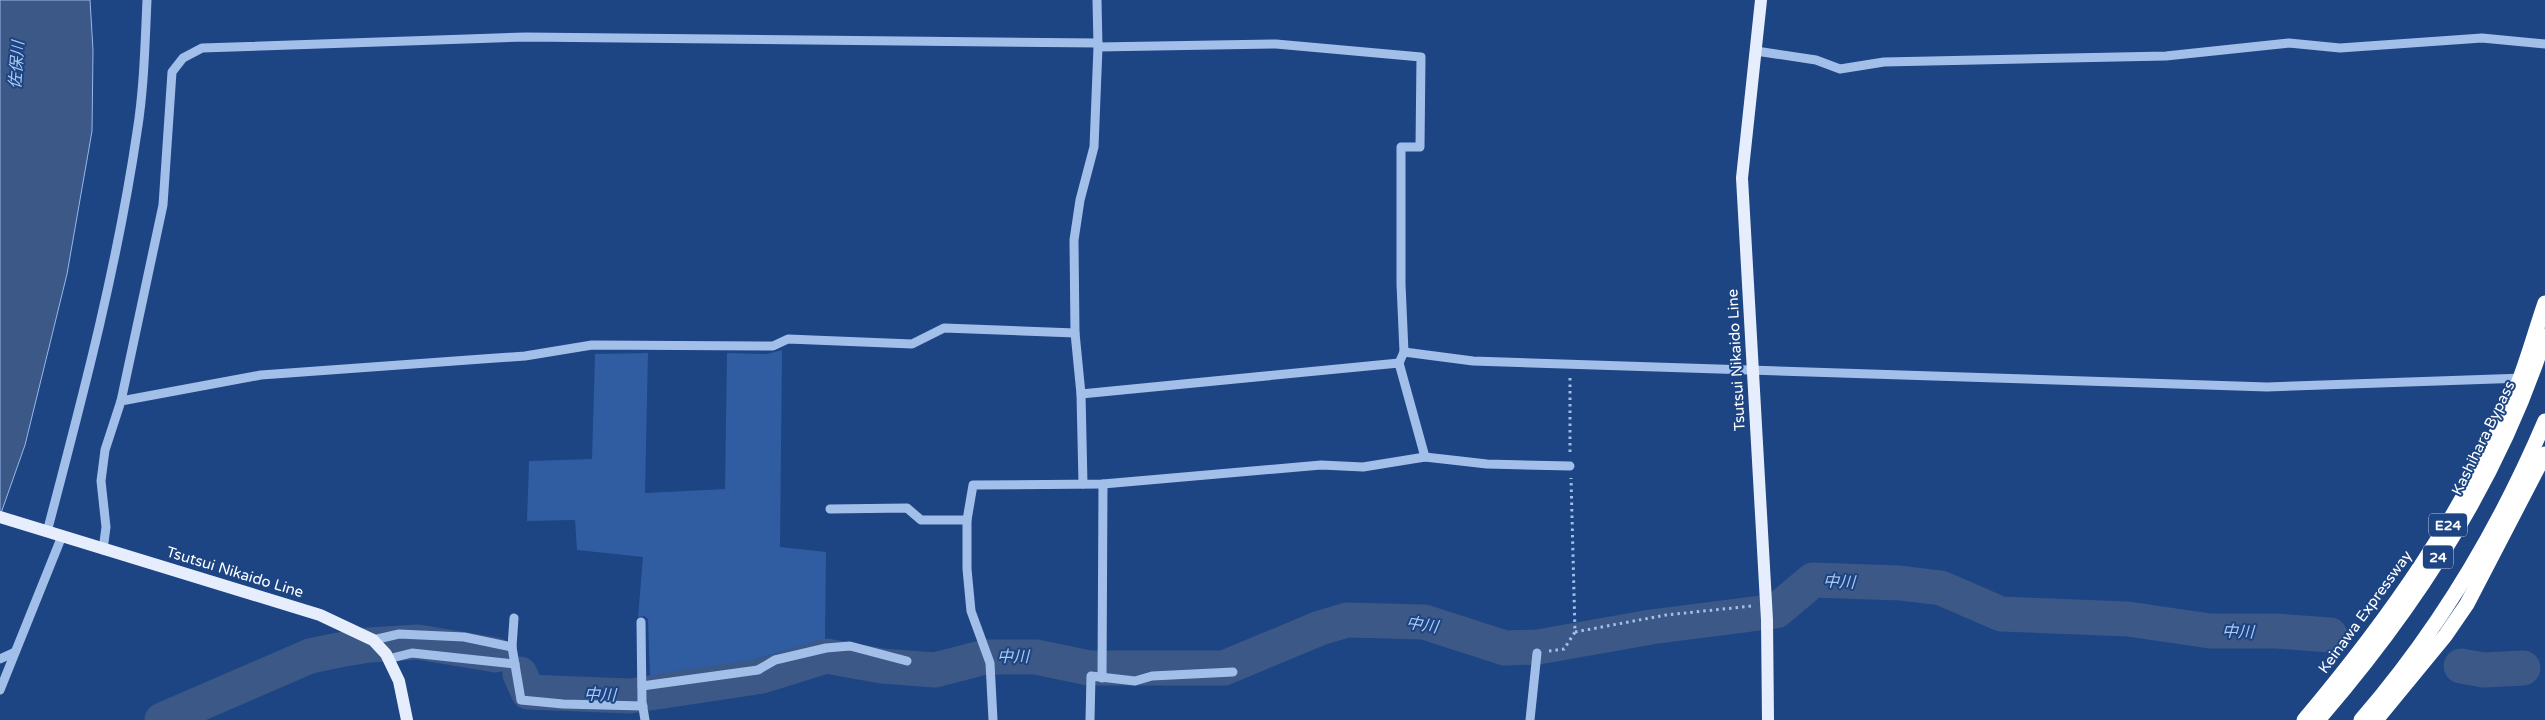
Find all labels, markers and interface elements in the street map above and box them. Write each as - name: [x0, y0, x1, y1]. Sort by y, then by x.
- water label: 佐保川: [5, 38, 29, 90]
- street label: Tsutsui Nikaido Line: [1723, 288, 1749, 432]
- street label: Kashihara Bypass: [2448, 378, 2518, 498]
- road number: E24: [2429, 514, 2467, 536]
- street label: Tsutsui Nikaido Line: [164, 543, 306, 601]
- road number: 24: [2423, 546, 2453, 568]
- street label: Keinawa Expressway: [2314, 547, 2416, 677]
- water label: 中川: [1822, 571, 1857, 593]
- water label: 中川: [1405, 613, 1441, 638]
- water label: 中川: [2222, 621, 2256, 643]
- water label: 中川: [997, 647, 1031, 667]
- water label: 中川: [584, 684, 618, 706]

